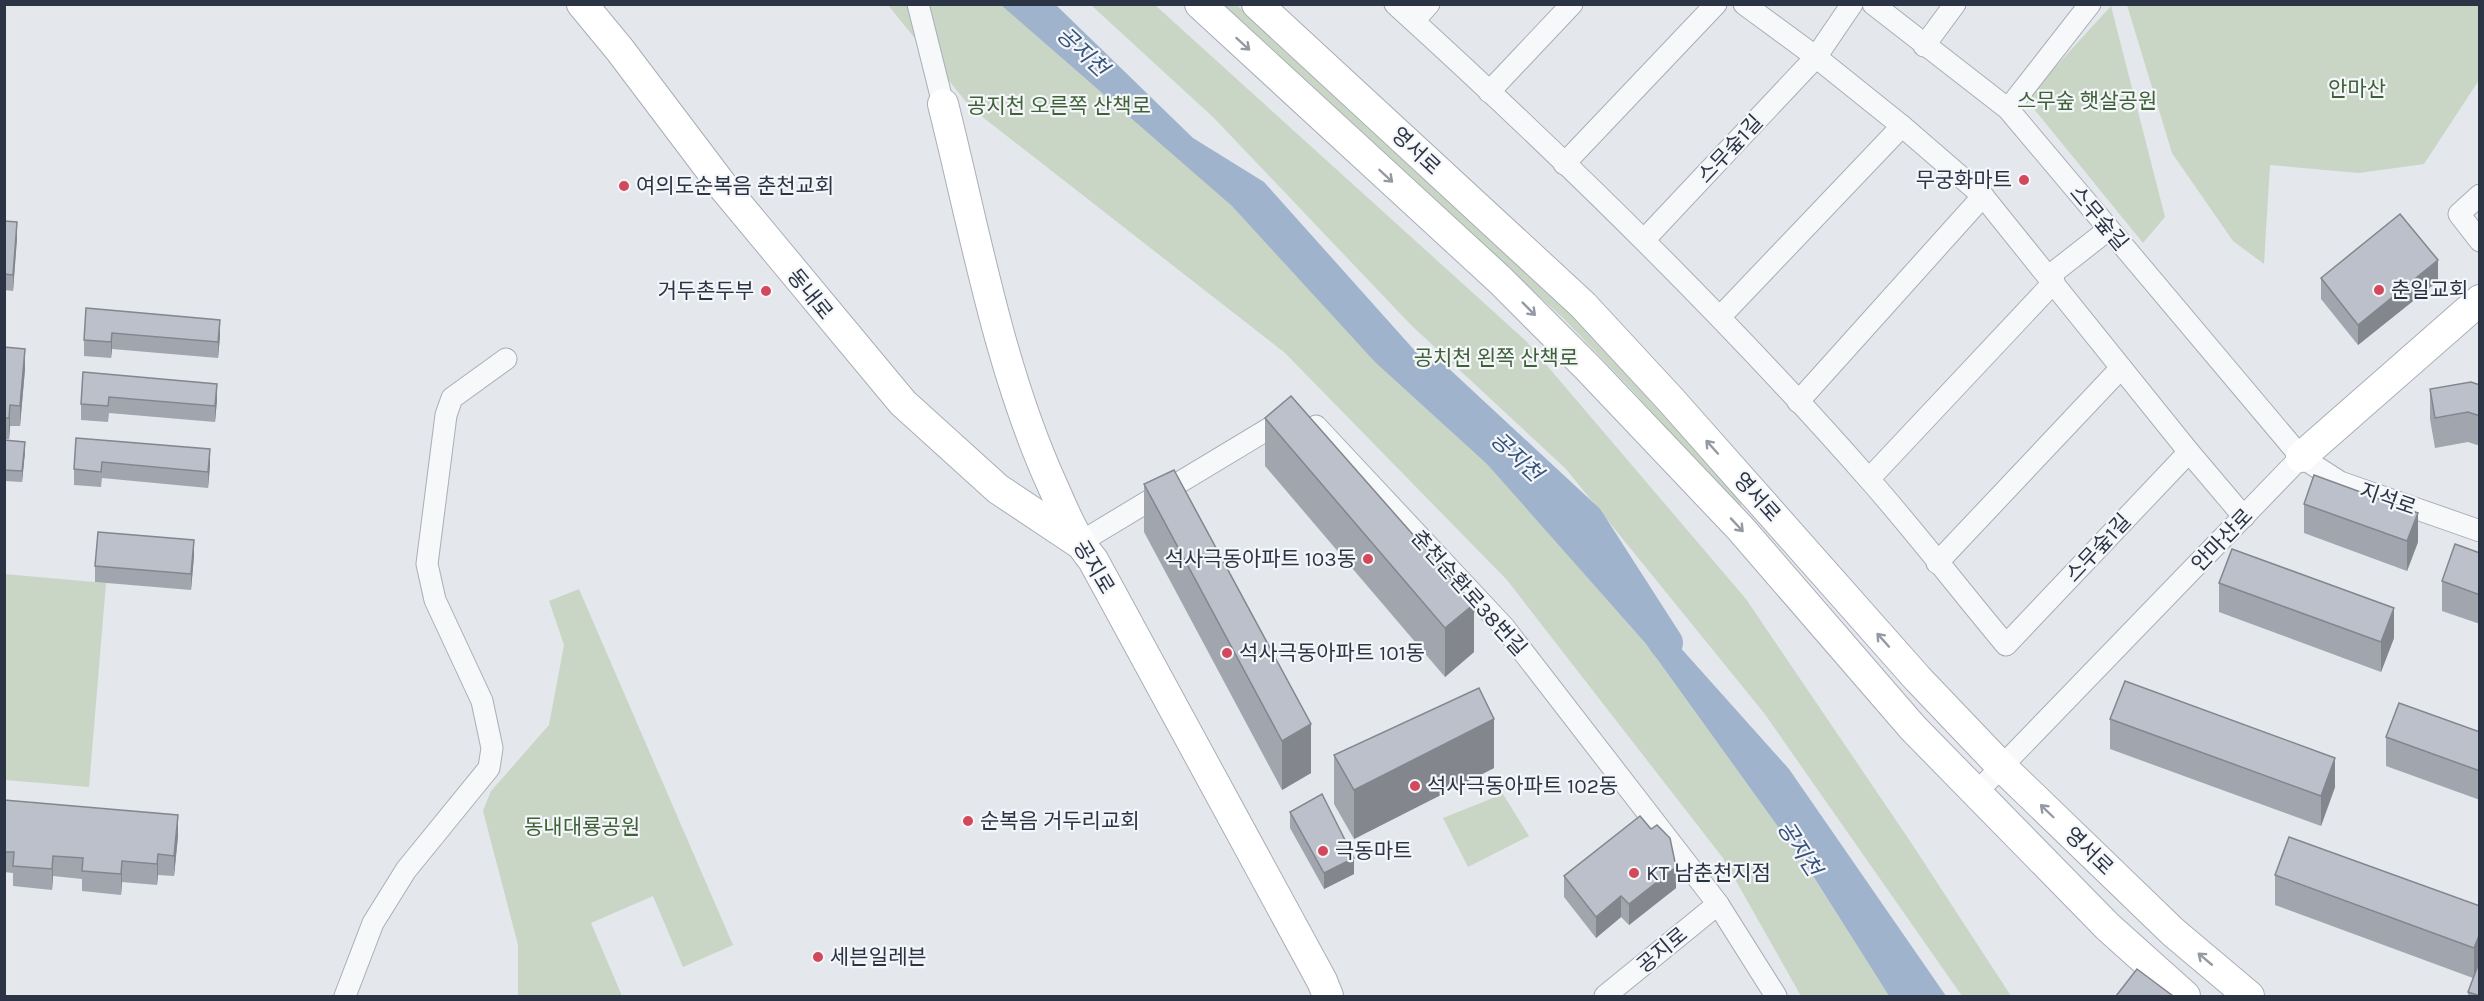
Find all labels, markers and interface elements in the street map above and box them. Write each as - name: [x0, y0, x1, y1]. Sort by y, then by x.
- water label: 공지천: [1051, 22, 1115, 84]
- one-way arrow: [1235, 37, 1250, 51]
- park label: 안마산: [2328, 77, 2386, 101]
- park label: 스무숲 햇살공원: [2017, 89, 2157, 113]
- park label: 공지천 오른쪽 산책로: [967, 94, 1151, 118]
- street label: 스무숲1길: [1692, 110, 1768, 188]
- street label: 영서로: [1387, 122, 1445, 180]
- place label: 무궁화마트: [1915, 168, 2012, 192]
- one-way arrow: [1379, 169, 1394, 183]
- marker: 무궁화마트: [2017, 173, 2031, 187]
- place label: 여의도순복음 춘천교회: [636, 174, 834, 198]
- marker: 여의도순복음 춘천교회: [617, 179, 631, 193]
- street label: 스무숲길: [2065, 181, 2133, 255]
- street label: 동내로: [782, 264, 838, 324]
- place label: 춘일교회: [2391, 278, 2468, 302]
- place label: 거두촌두부: [657, 279, 754, 303]
- marker: 춘일교회: [2372, 283, 2386, 297]
- marker: 거두촌두부: [759, 284, 773, 298]
- one-way arrow: [1521, 302, 1536, 316]
- park label: 공치천 왼쪽 산책로: [1414, 346, 1578, 370]
- water label: 공지천: [1485, 427, 1549, 489]
- one-way arrow: [1705, 440, 1719, 455]
- street label: 영서로: [1729, 467, 1785, 527]
- street label: 지석로: [2357, 478, 2419, 520]
- street label: 안마산로: [2187, 504, 2257, 576]
- street label: 스무숲1길: [2060, 509, 2136, 587]
- one-way arrow: [1730, 517, 1744, 532]
- street label: 춘천순환로38번길: [1406, 525, 1532, 661]
- street label: 공지로: [1069, 536, 1119, 598]
- place label: 석사극동아파트 103동: [1165, 547, 1356, 571]
- marker: 석사극동아파트 103동: [1361, 552, 1375, 566]
- one-way arrow: [1876, 633, 1890, 648]
- place label: 석사극동아파트 101동: [1239, 641, 1425, 665]
- marker: 석사극동아파트 101동: [1220, 646, 1234, 660]
- place label: 석사극동아파트 102동: [1427, 774, 1618, 798]
- marker: 석사극동아파트 102동: [1408, 779, 1422, 793]
- one-way arrow: [2040, 804, 2055, 818]
- place label: 순복음 거두리교회: [980, 809, 1140, 833]
- marker: 순복음 거두리교회: [961, 814, 975, 828]
- park label: 동내대룡공원: [524, 815, 640, 839]
- water label: 공지천: [1772, 816, 1828, 883]
- street label: 영서로: [2060, 822, 2118, 880]
- place label: 극동마트: [1335, 839, 1412, 863]
- marker: 극동마트: [1316, 844, 1330, 858]
- place label: KT 남춘천지점: [1646, 861, 1771, 885]
- marker: KT 남춘천지점: [1627, 866, 1641, 880]
- street label: 공지로: [1632, 922, 1692, 978]
- place label: 세븐일레븐: [830, 945, 927, 969]
- marker: 세븐일레븐: [811, 950, 825, 964]
- one-way arrow: [2198, 952, 2213, 966]

